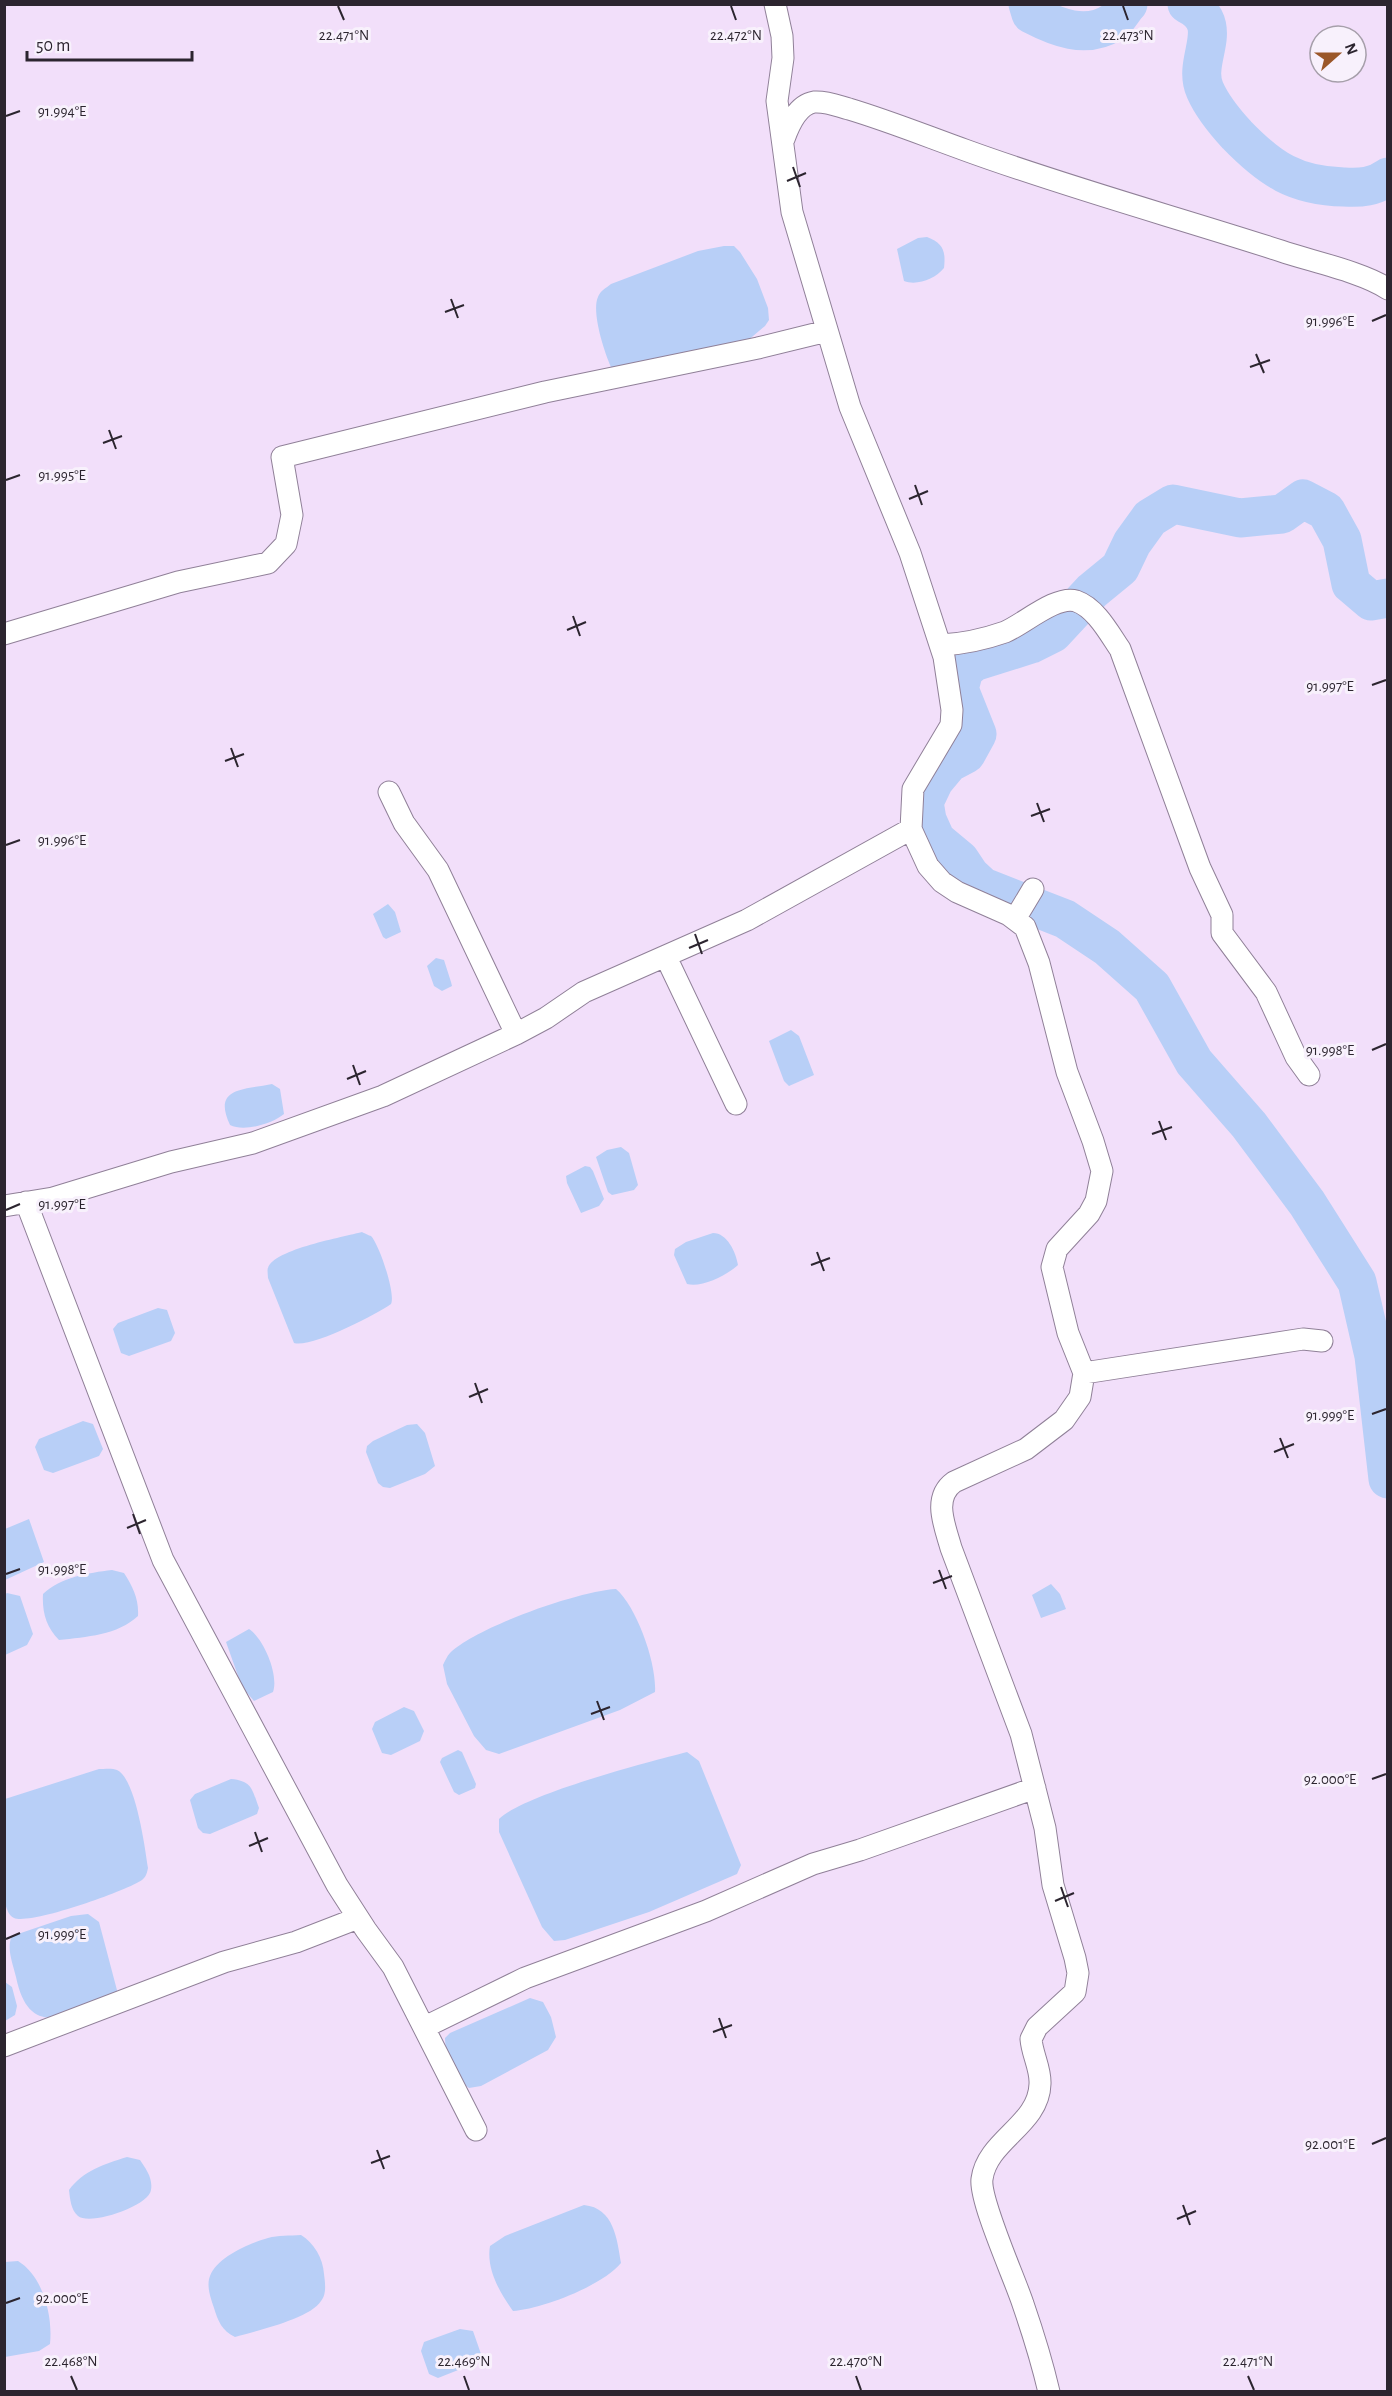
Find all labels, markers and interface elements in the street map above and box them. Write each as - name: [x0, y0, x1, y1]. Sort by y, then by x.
- scale bar: [27, 24, 192, 62]
- north arrow: [1308, 24, 1368, 84]
- text: 22.471°N: [319, 28, 369, 43]
- text: 22.472°N: [710, 28, 762, 43]
- text: 22.473°N: [1102, 28, 1154, 43]
- text: 50 m: [36, 37, 70, 55]
- text: N: [1342, 41, 1361, 57]
- text: 91.994°E: [38, 104, 86, 119]
- text: 91.996°E: [1306, 314, 1354, 329]
- text: 91.995°E: [38, 468, 86, 483]
- text: 91.997°E: [1306, 679, 1354, 694]
- text: 91.996°E: [38, 833, 86, 848]
- text: 91.998°E: [1306, 1043, 1354, 1058]
- text: 91.997°E: [38, 1197, 86, 1212]
- text: 91.999°E: [1306, 1408, 1354, 1423]
- text: 91.998°E: [38, 1562, 86, 1577]
- text: 92.000°E: [1304, 1772, 1356, 1787]
- text: 91.999°E: [38, 1927, 86, 1942]
- text: 92.001°E: [1305, 2137, 1355, 2152]
- text: 92.000°E: [36, 2291, 88, 2306]
- text: 22.468°N: [44, 2354, 98, 2369]
- text: 22.469°N: [437, 2354, 491, 2369]
- text: 22.470°N: [829, 2354, 883, 2369]
- text: 22.471°N: [1223, 2354, 1273, 2369]

